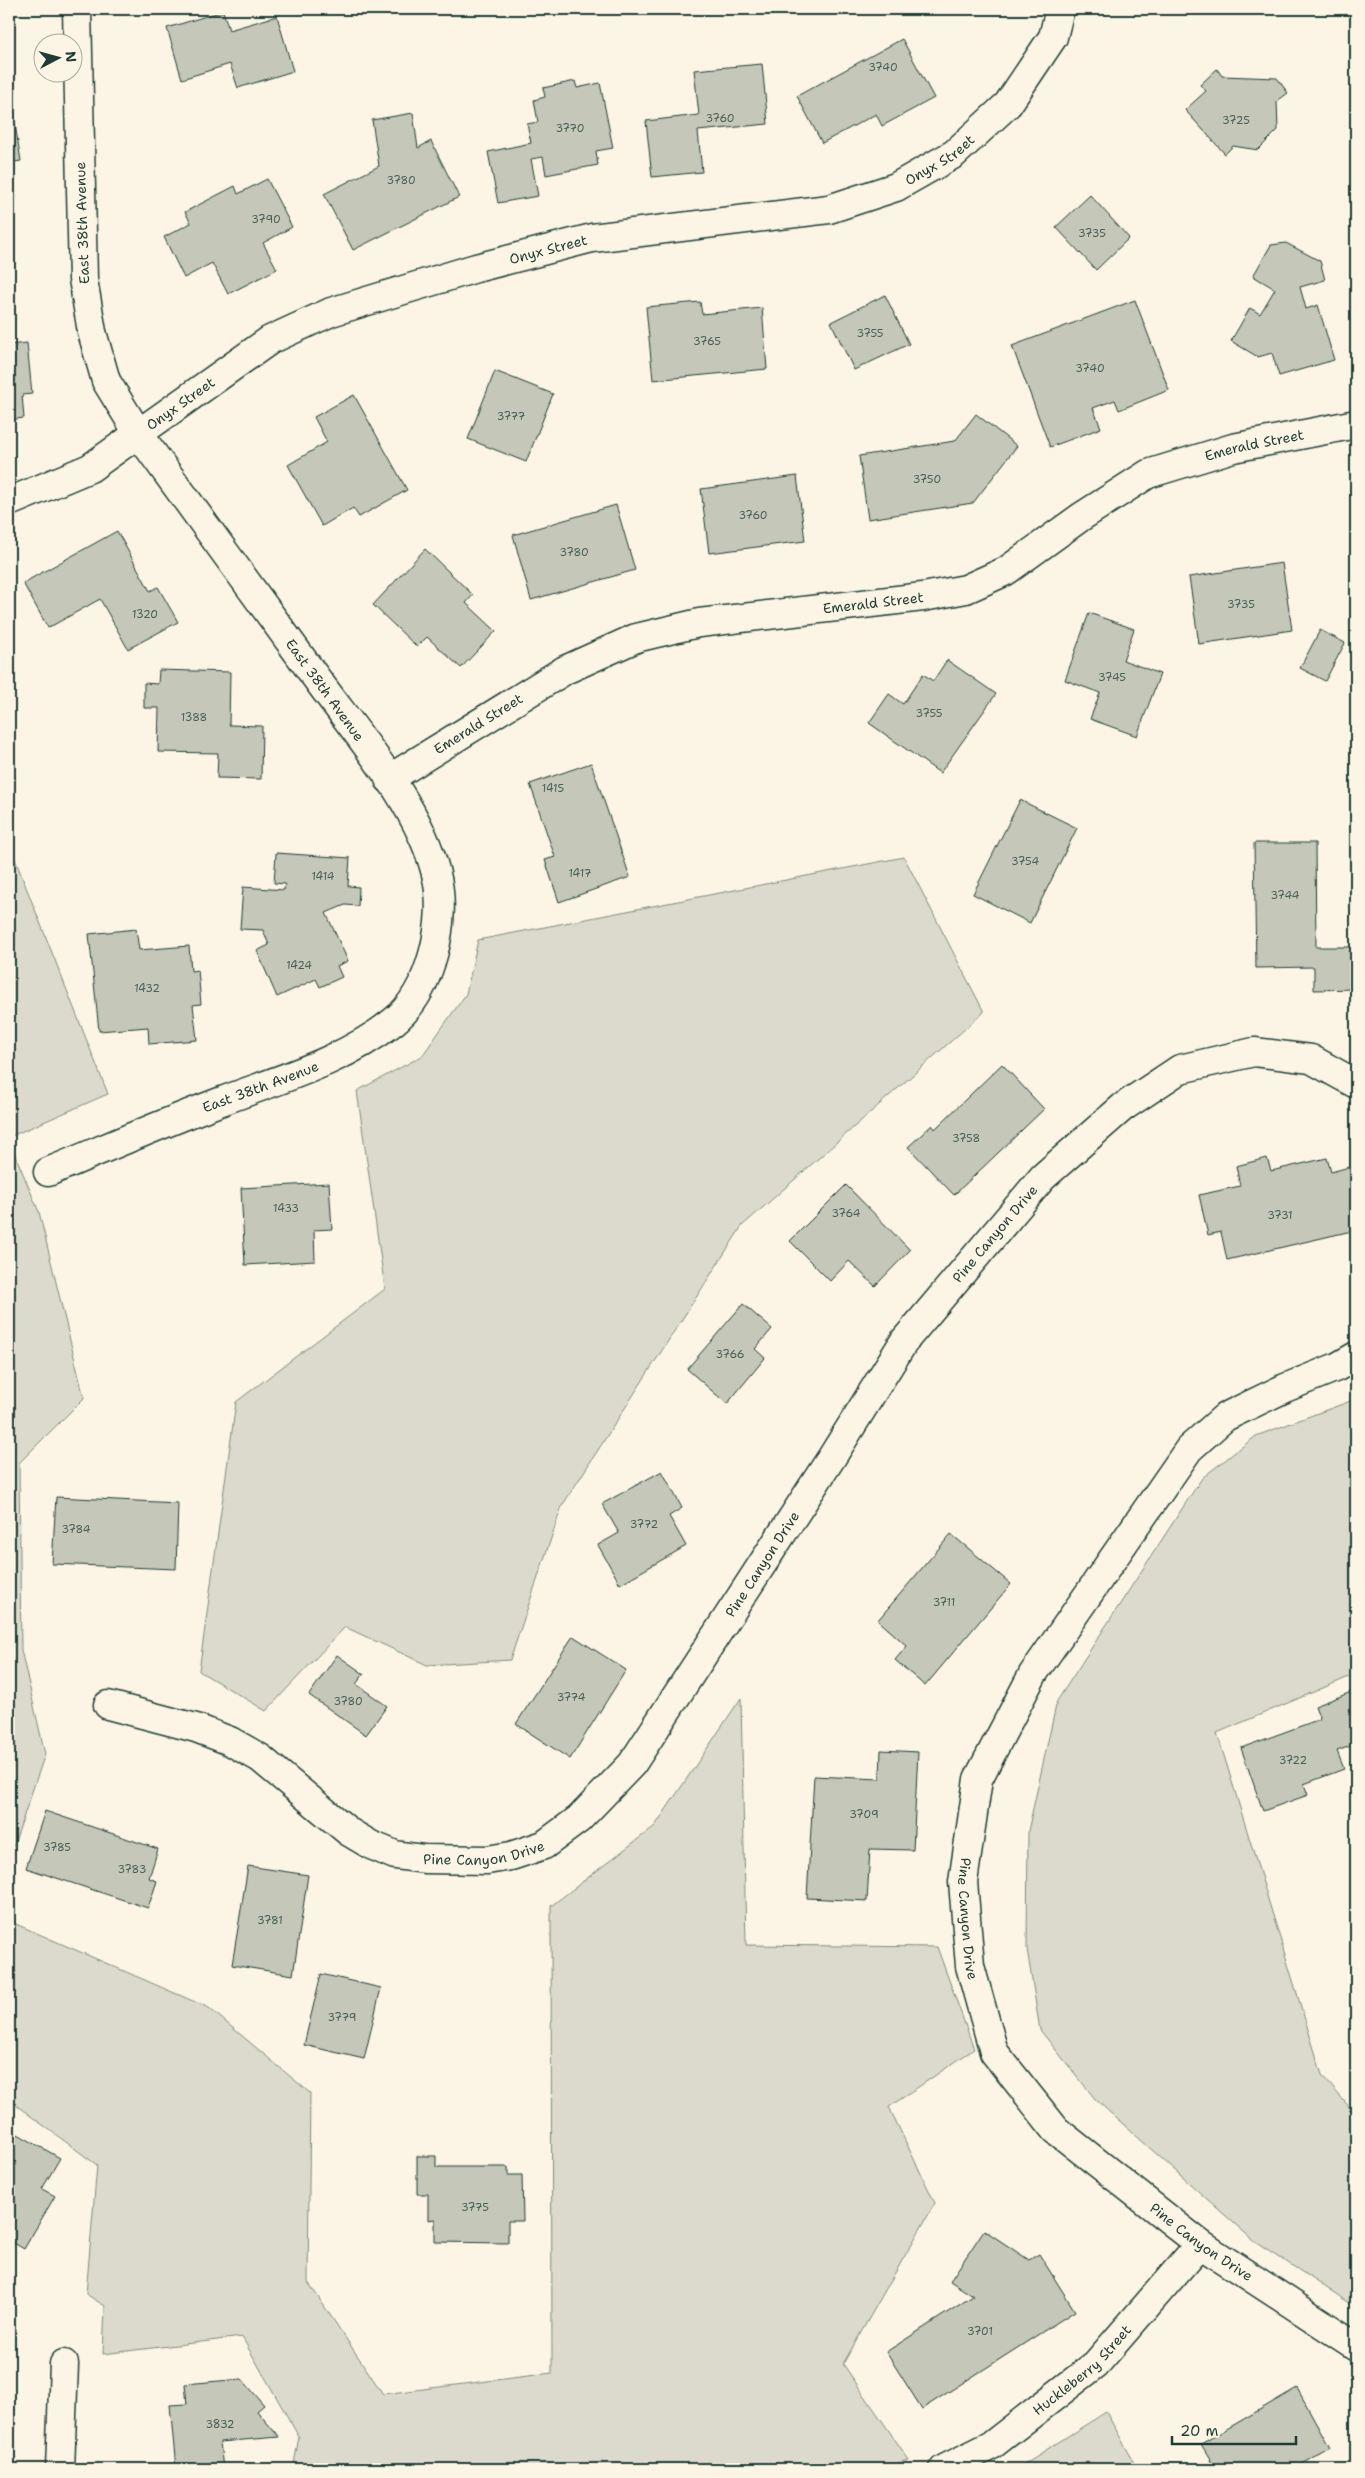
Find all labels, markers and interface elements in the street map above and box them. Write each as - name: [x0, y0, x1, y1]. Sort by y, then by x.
- north arrow: [32, 32, 82, 82]
- text: N: [61, 50, 80, 63]
- house number: 3740: [868, 60, 898, 75]
- house number: 3760: [705, 111, 735, 126]
- house number: 3725: [1222, 113, 1250, 128]
- house number: 3770: [556, 121, 584, 136]
- street label: Onyx Street: [902, 131, 978, 189]
- street label: East 38th Avenue: [71, 161, 93, 285]
- house number: 3780: [386, 173, 416, 188]
- house number: 3790: [251, 212, 281, 227]
- house number: 3735: [1078, 226, 1106, 241]
- street label: Onyx Street: [507, 231, 589, 268]
- house number: 3755: [856, 326, 884, 341]
- house number: 3765: [693, 334, 721, 349]
- house number: 3740: [1075, 361, 1105, 376]
- street label: Onyx Street: [143, 373, 218, 434]
- house number: 3777: [497, 409, 526, 424]
- street label: Emerald Street: [1202, 425, 1305, 465]
- house number: 3750: [913, 472, 941, 487]
- house number: 3760: [738, 508, 768, 523]
- house number: 3780: [559, 545, 589, 560]
- street label: Emerald Street: [822, 588, 925, 618]
- house number: 3735: [1227, 597, 1255, 612]
- house number: 1320: [132, 607, 158, 622]
- street label: East 38th Avenue: [282, 635, 368, 745]
- house number: 3745: [1098, 670, 1126, 685]
- street label: Emerald Street: [430, 689, 526, 758]
- house number: 3755: [915, 706, 943, 721]
- house number: 1388: [181, 710, 207, 725]
- house number: 1415: [542, 781, 564, 796]
- house number: 3754: [1011, 854, 1039, 869]
- house number: 1417: [569, 866, 592, 881]
- house number: 1414: [311, 869, 335, 884]
- house number: 3744: [1270, 888, 1300, 903]
- house number: 1424: [286, 958, 312, 973]
- house number: 1432: [134, 981, 160, 996]
- street label: East 38th Avenue: [200, 1057, 321, 1117]
- house number: 3758: [952, 1131, 980, 1146]
- street label: Pine Canyon Drive: [948, 1181, 1042, 1286]
- house number: 1433: [273, 1201, 299, 1216]
- house number: 3764: [831, 1206, 861, 1221]
- house number: 3731: [1267, 1208, 1293, 1223]
- house number: 3766: [715, 1347, 745, 1362]
- street label: Pine Canyon Drive: [721, 1508, 803, 1621]
- house number: 3772: [630, 1517, 658, 1532]
- house number: 3784: [62, 1522, 91, 1537]
- house number: 3711: [933, 1595, 955, 1610]
- house number: 3774: [557, 1690, 586, 1705]
- house number: 3780: [333, 1694, 363, 1709]
- house number: 3722: [1279, 1753, 1307, 1768]
- house number: 3709: [849, 1807, 879, 1822]
- street label: Pine Canyon Drive: [423, 1836, 547, 1869]
- house number: 3785: [43, 1840, 71, 1855]
- street label: Pine Canyon Drive: [954, 1856, 982, 1982]
- house number: 3783: [118, 1862, 146, 1877]
- house number: 3781: [257, 1913, 283, 1928]
- house number: 3779: [328, 2010, 356, 2025]
- street label: Pine Canyon Drive: [1146, 2199, 1256, 2285]
- house number: 3775: [461, 2200, 489, 2215]
- street label: Huckleberry Street: [1029, 2321, 1135, 2419]
- house number: 3701: [967, 2324, 993, 2339]
- scale bar: [1172, 2413, 1296, 2445]
- house number: 3832: [205, 2417, 235, 2432]
- text: 20 m: [1180, 2421, 1219, 2441]

